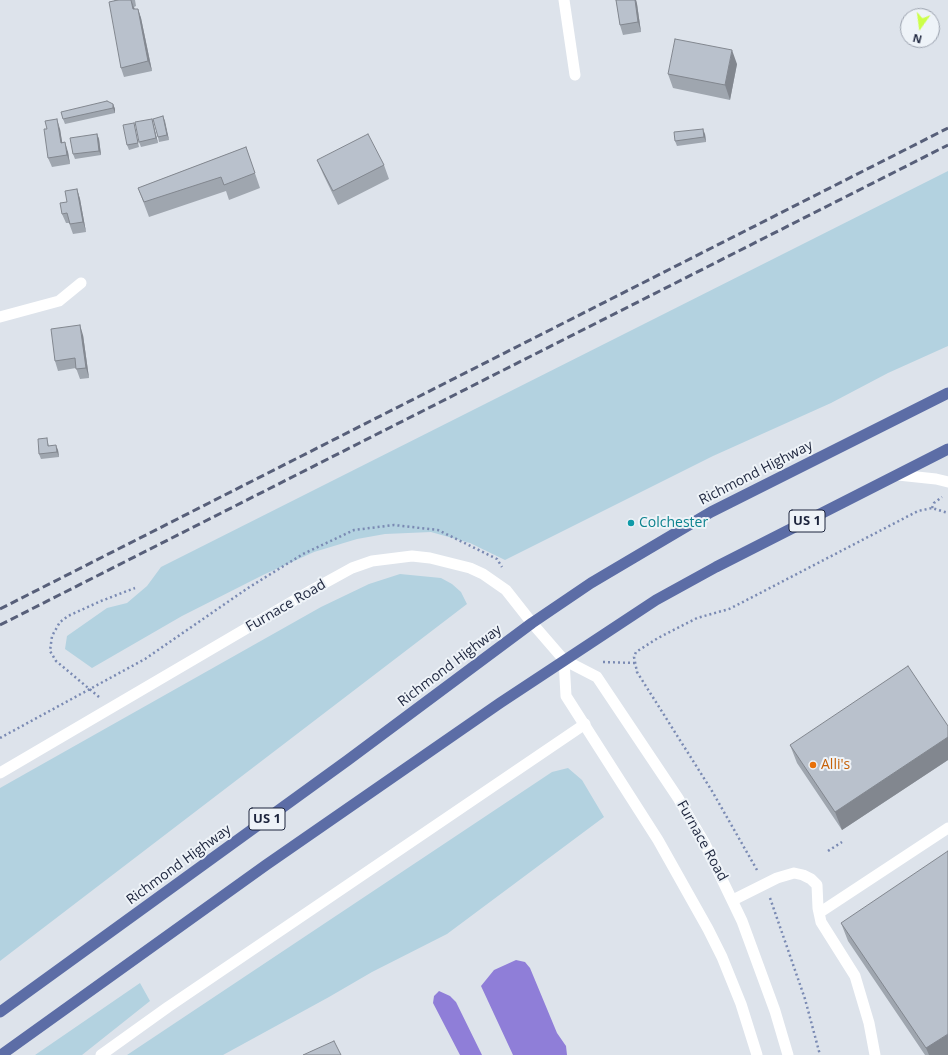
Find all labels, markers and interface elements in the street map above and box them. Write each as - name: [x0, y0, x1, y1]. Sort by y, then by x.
- north arrow: [900, 8, 940, 48]
- text: N: [911, 31, 923, 48]
- street label: Richmond Highway: [696, 437, 816, 509]
- road number: US 1: [789, 510, 825, 532]
- place label: Colchester: [639, 515, 708, 531]
- marker: Colchester: [626, 518, 636, 528]
- street label: Furnace Road: [243, 576, 329, 636]
- street label: Richmond Highway: [395, 622, 505, 710]
- place label: Alli's: [821, 757, 850, 773]
- marker: Alli's: [808, 760, 818, 770]
- street label: Furnace Road: [673, 798, 731, 884]
- road number: US 1: [249, 808, 285, 830]
- street label: Richmond Highway: [123, 821, 235, 909]

